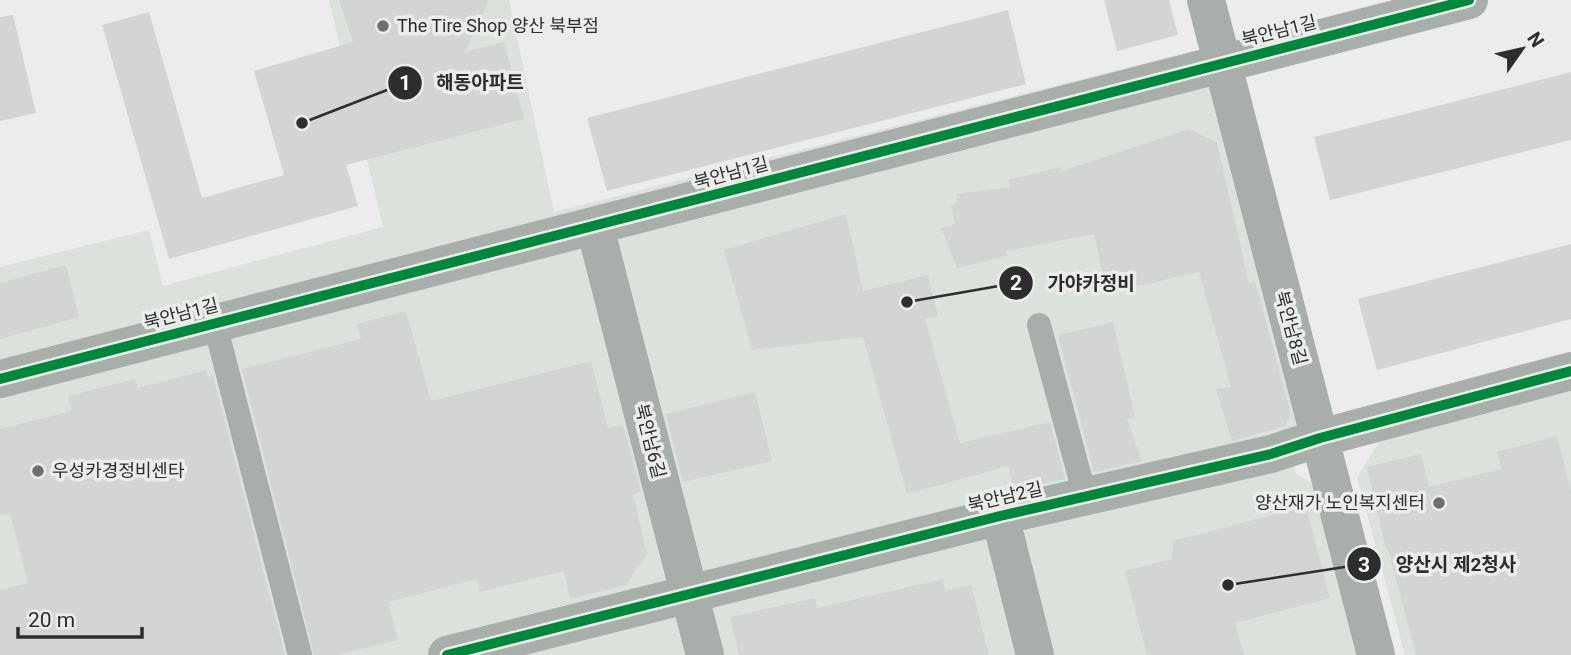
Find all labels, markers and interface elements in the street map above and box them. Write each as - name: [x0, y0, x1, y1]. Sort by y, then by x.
- street label: 북안남1길: [1239, 11, 1318, 50]
- north arrow: [1487, 14, 1557, 84]
- place label: The Tire Shop 양산 북부점: [397, 15, 599, 36]
- marker: The Tire Shop 양산 북부점: [375, 18, 391, 34]
- text: N: [1522, 28, 1549, 52]
- callout: 해동아파트: [387, 63, 538, 103]
- text: 1: [399, 71, 411, 95]
- text: 해동아파트: [436, 71, 524, 94]
- street label: 북안남1길: [691, 152, 770, 193]
- callout: 가야카정비: [998, 263, 1149, 303]
- text: 2: [1010, 271, 1022, 295]
- text: 가야카정비: [1047, 272, 1135, 295]
- street label: 북안남8길: [1271, 288, 1312, 367]
- street label: 북안남1길: [141, 294, 220, 333]
- street label: 북안남6길: [631, 401, 670, 480]
- place label: 우성카경정비센타: [52, 460, 185, 481]
- marker: 우성카경정비센타: [30, 463, 46, 479]
- street label: 북안남2길: [965, 478, 1044, 515]
- place label: 양산재가 노인복지센터: [1255, 492, 1425, 513]
- marker: 양산재가 노인복지센터: [1431, 495, 1447, 511]
- callout: 양산시 제2청사: [1347, 544, 1530, 584]
- text: 3: [1358, 553, 1370, 577]
- text: 양산시 제2청사: [1396, 553, 1517, 576]
- scale bar: [18, 596, 142, 640]
- text: 20 m: [28, 608, 75, 632]

